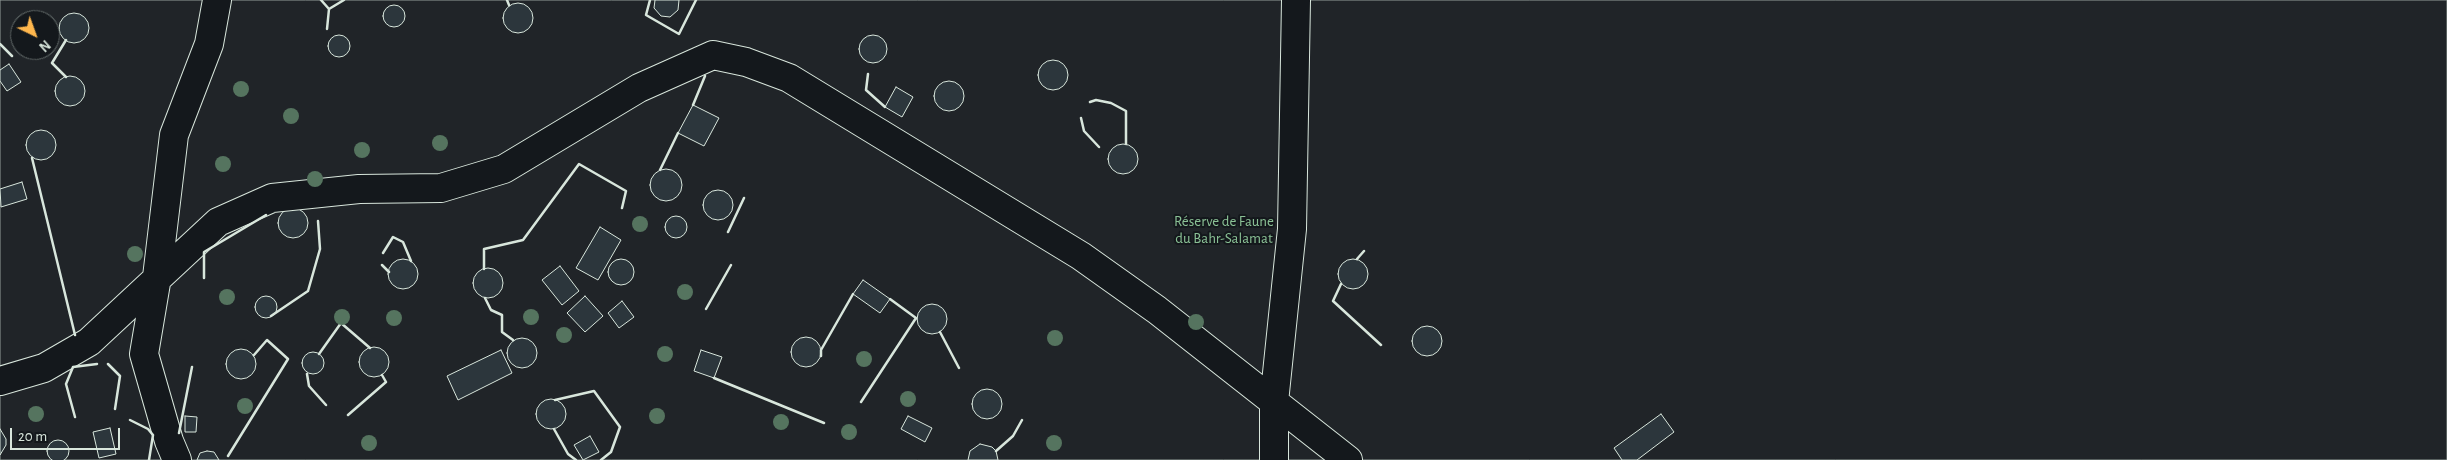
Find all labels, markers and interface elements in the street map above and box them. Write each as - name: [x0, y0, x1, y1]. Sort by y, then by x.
- north arrow: [10, 10, 60, 60]
- text: N: [36, 37, 53, 54]
- park label: Réserve de Faune du Bahr-Salamat: [1174, 212, 1274, 247]
- scale bar: [12, 418, 122, 450]
- text: 20 m: [18, 429, 47, 444]

